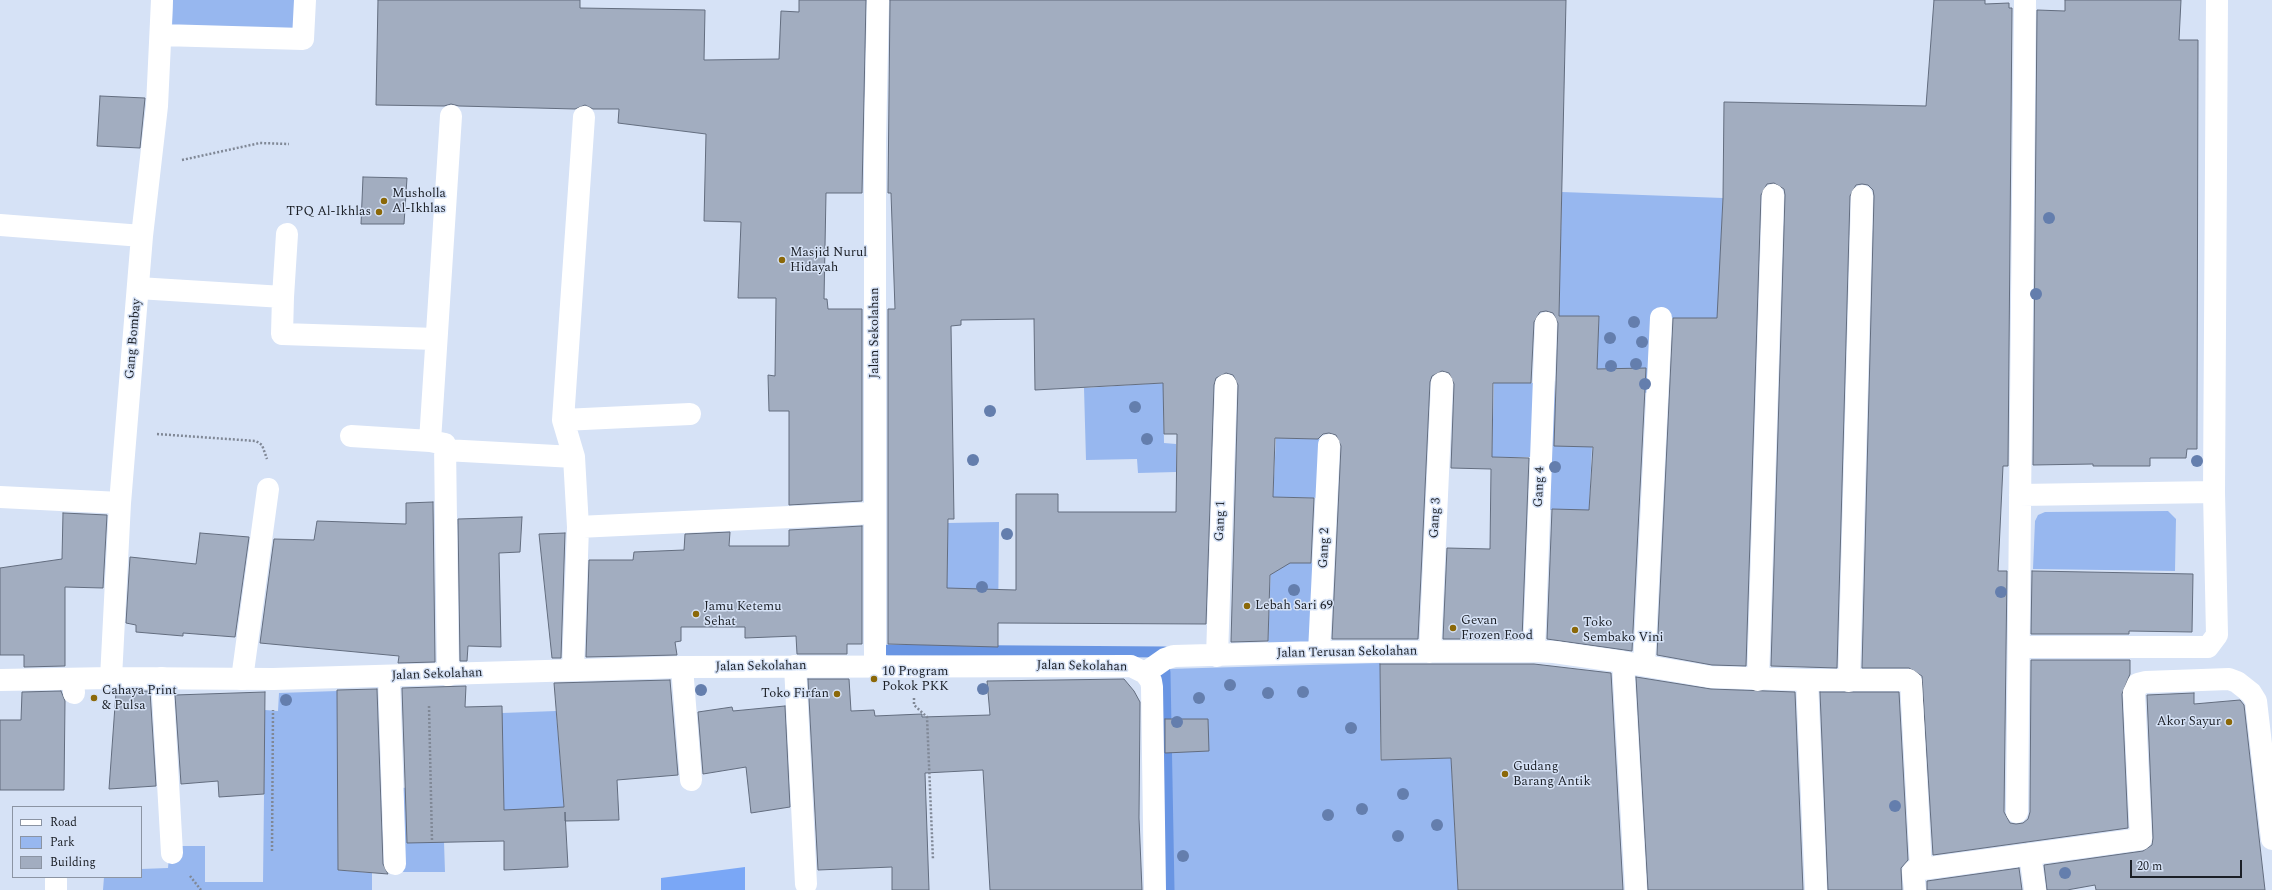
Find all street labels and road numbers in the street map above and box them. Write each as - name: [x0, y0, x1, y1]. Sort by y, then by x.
- street label: Jalan Sekolahan: [867, 288, 883, 378]
- street label: Gang Bombay: [123, 298, 145, 380]
- street label: Gang 4: [1531, 466, 1549, 508]
- street label: Gang 3: [1427, 497, 1445, 539]
- street label: Gang 1: [1212, 500, 1230, 542]
- street label: Gang 2: [1316, 527, 1334, 569]
- street label: Jalan Terusan Sekolahan: [1277, 644, 1417, 662]
- street label: Jalan Sekolahan: [715, 658, 807, 676]
- street label: Jalan Sekolahan: [1036, 658, 1128, 676]
- street label: Jalan Sekolahan: [391, 666, 483, 684]

